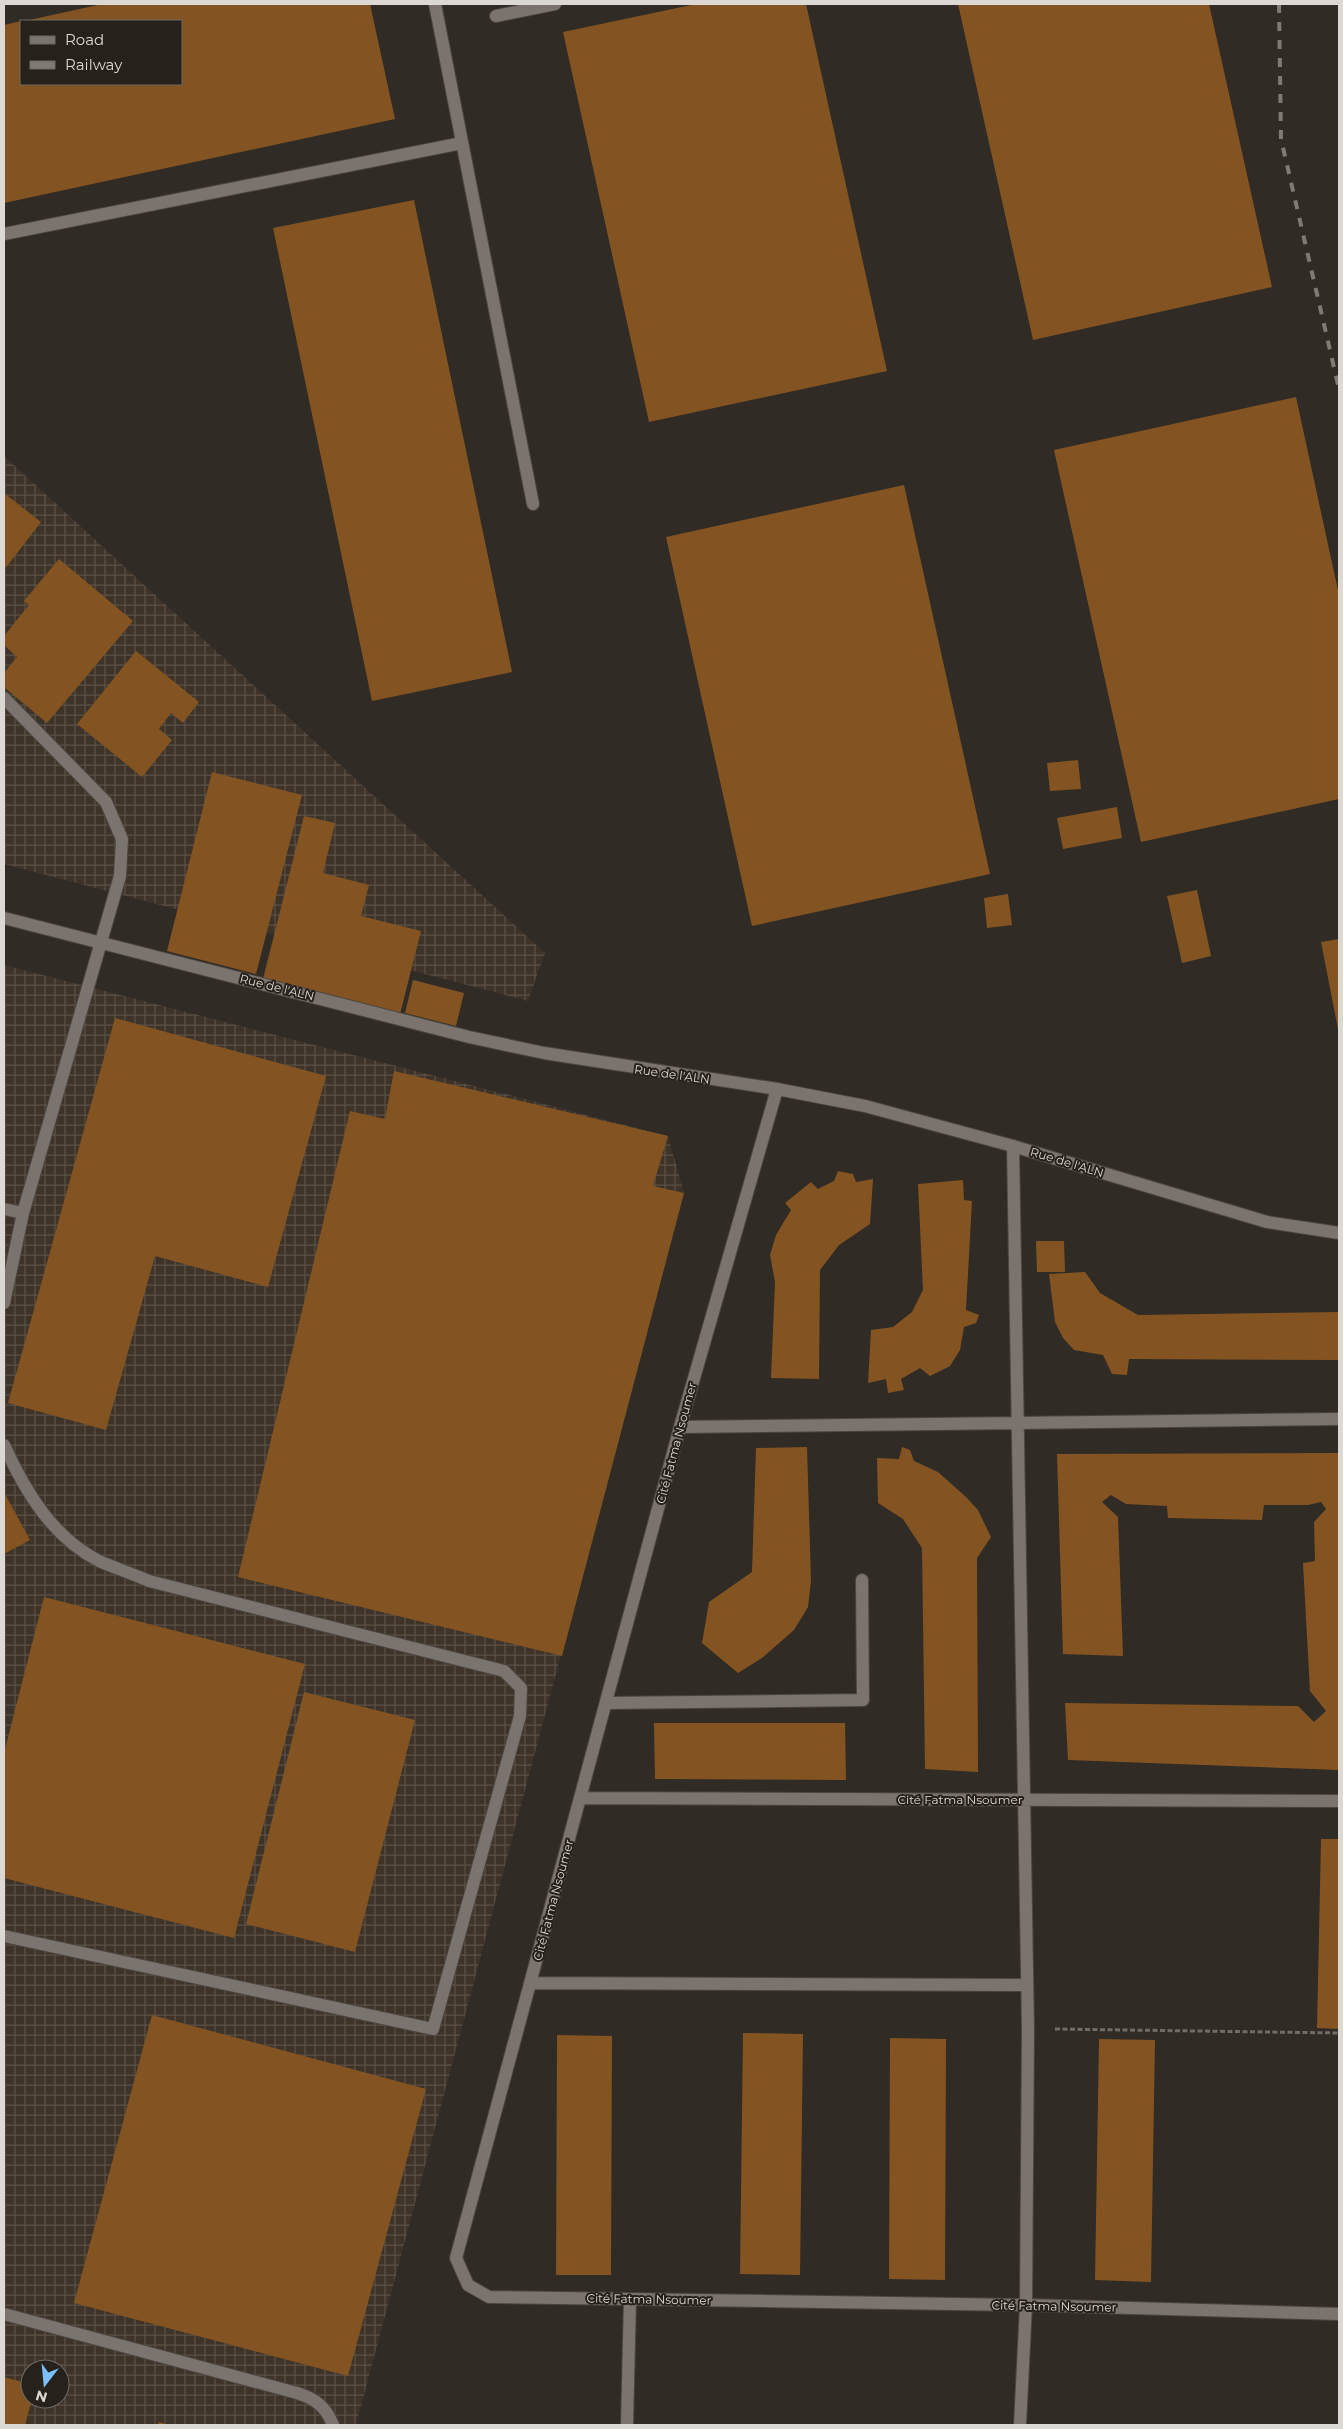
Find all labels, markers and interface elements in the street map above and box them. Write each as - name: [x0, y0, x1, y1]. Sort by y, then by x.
- legend: [20, 20, 182, 85]
- text: Road: [65, 30, 104, 49]
- text: Railway: [65, 55, 123, 74]
- street label: Rue de l'ALN: [238, 971, 316, 1003]
- street label: Rue de l'ALN: [633, 1061, 711, 1087]
- street label: Rue de l'ALN: [1028, 1144, 1106, 1180]
- street label: Cité Fatma Nsoumer: [653, 1381, 699, 1505]
- street label: Cité Fatma Nsoumer: [898, 1792, 1023, 1807]
- street label: Cité Fatma Nsoumer: [530, 1838, 576, 1962]
- street label: Cité Fatma Nsoumer: [586, 2290, 712, 2308]
- street label: Cité Fatma Nsoumer: [991, 2297, 1117, 2315]
- north arrow: [20, 2359, 70, 2409]
- text: N: [33, 2386, 49, 2407]

